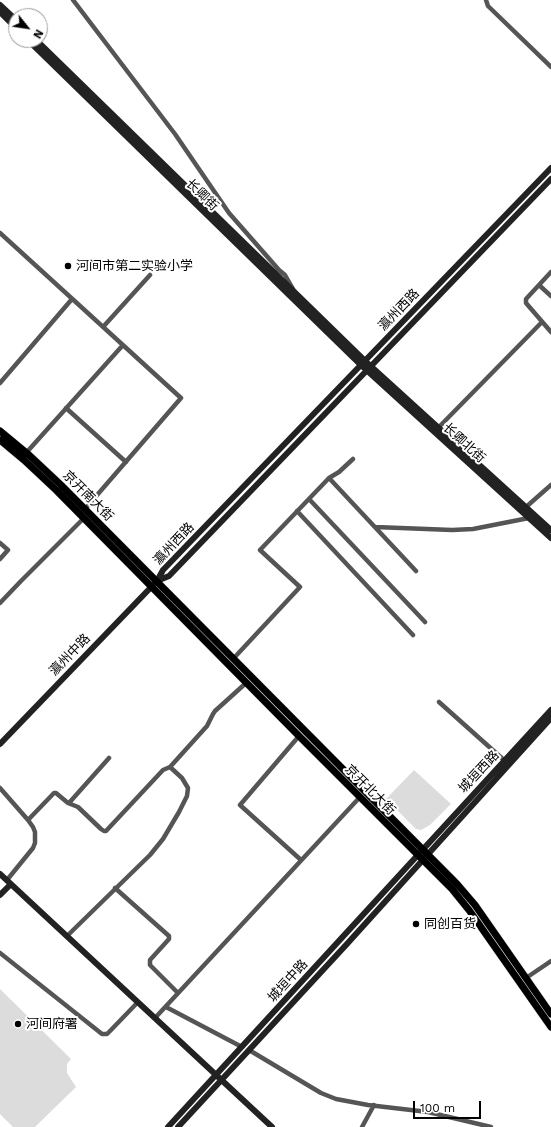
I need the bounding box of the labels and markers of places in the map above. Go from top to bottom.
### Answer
place label: 河间市第二实验小学 [76,258,193,274]
marker: 河间市第二实验小学 [63,261,73,271]
place label: 同创百货 [424,916,476,932]
marker: 同创百货 [411,919,421,929]
place label: 河间府署 [26,1016,78,1032]
marker: 河间府署 [13,1019,23,1029]

